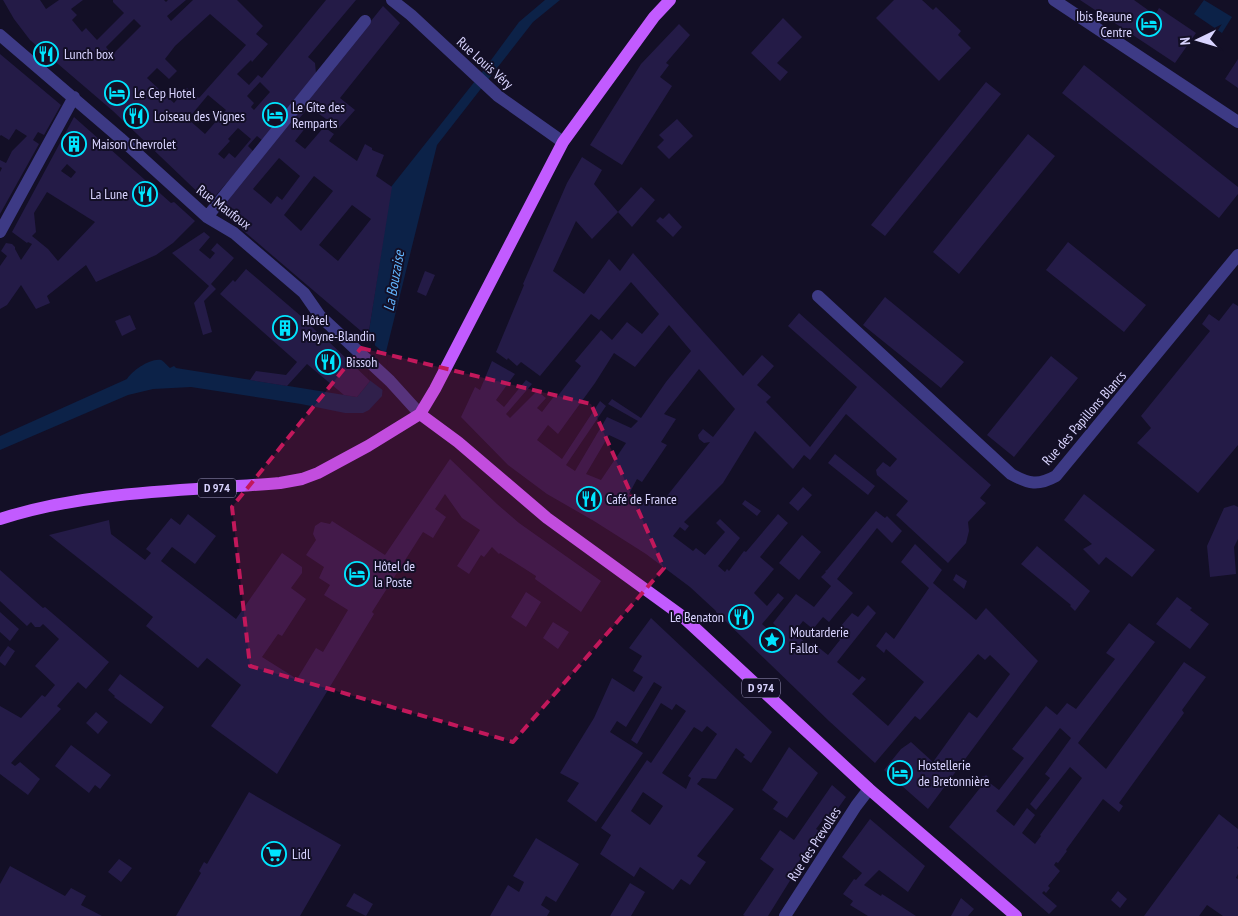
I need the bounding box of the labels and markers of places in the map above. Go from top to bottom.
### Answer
place label: Ibis Beaune Centre [1076,7,1132,41]
hotel icon: Ibis Beaune Centre [1136,11,1162,37]
restaurant icon: Lunch box [33,41,59,67]
place label: Lunch box [64,45,114,63]
hotel icon: Le Cep Hotel [104,80,130,106]
place label: Le Cep Hotel [134,84,196,102]
place label: Le Gîte des Remparts [292,98,345,132]
hotel icon: Le Gîte des Remparts [262,102,288,128]
restaurant icon: Loiseau des Vignes [123,103,149,129]
place label: Loiseau des Vignes [154,107,245,125]
building icon: Maison Chevrolet [61,131,87,157]
place label: Maison Chevrolet [92,135,176,153]
restaurant icon: La Lune [132,181,158,207]
place label: La Lune [90,185,128,203]
place label: Hôtel Moyne-Blandin [302,311,375,345]
building icon: Hôtel Moyne-Blandin [272,315,298,341]
restaurant icon: Bissoh [315,349,341,375]
place label: Bissoh [346,353,377,371]
restaurant icon: Café de France [576,486,602,512]
place label: Café de France [606,490,677,508]
place label: Hôtel de la Poste [374,557,415,591]
hotel icon: Hôtel de la Poste [344,561,370,587]
restaurant icon: Le Benaton [728,604,754,630]
place label: Le Benaton [670,608,724,626]
place label: Moutarderie Fallot [790,623,849,657]
place icon: Moutarderie Fallot [759,627,785,653]
place label: Hostellerie de Bretonnière [918,756,990,790]
hotel icon: Hostellerie de Bretonnière [887,760,913,786]
supermarket icon: Lidl [261,841,287,867]
place label: Lidl [292,845,311,863]

